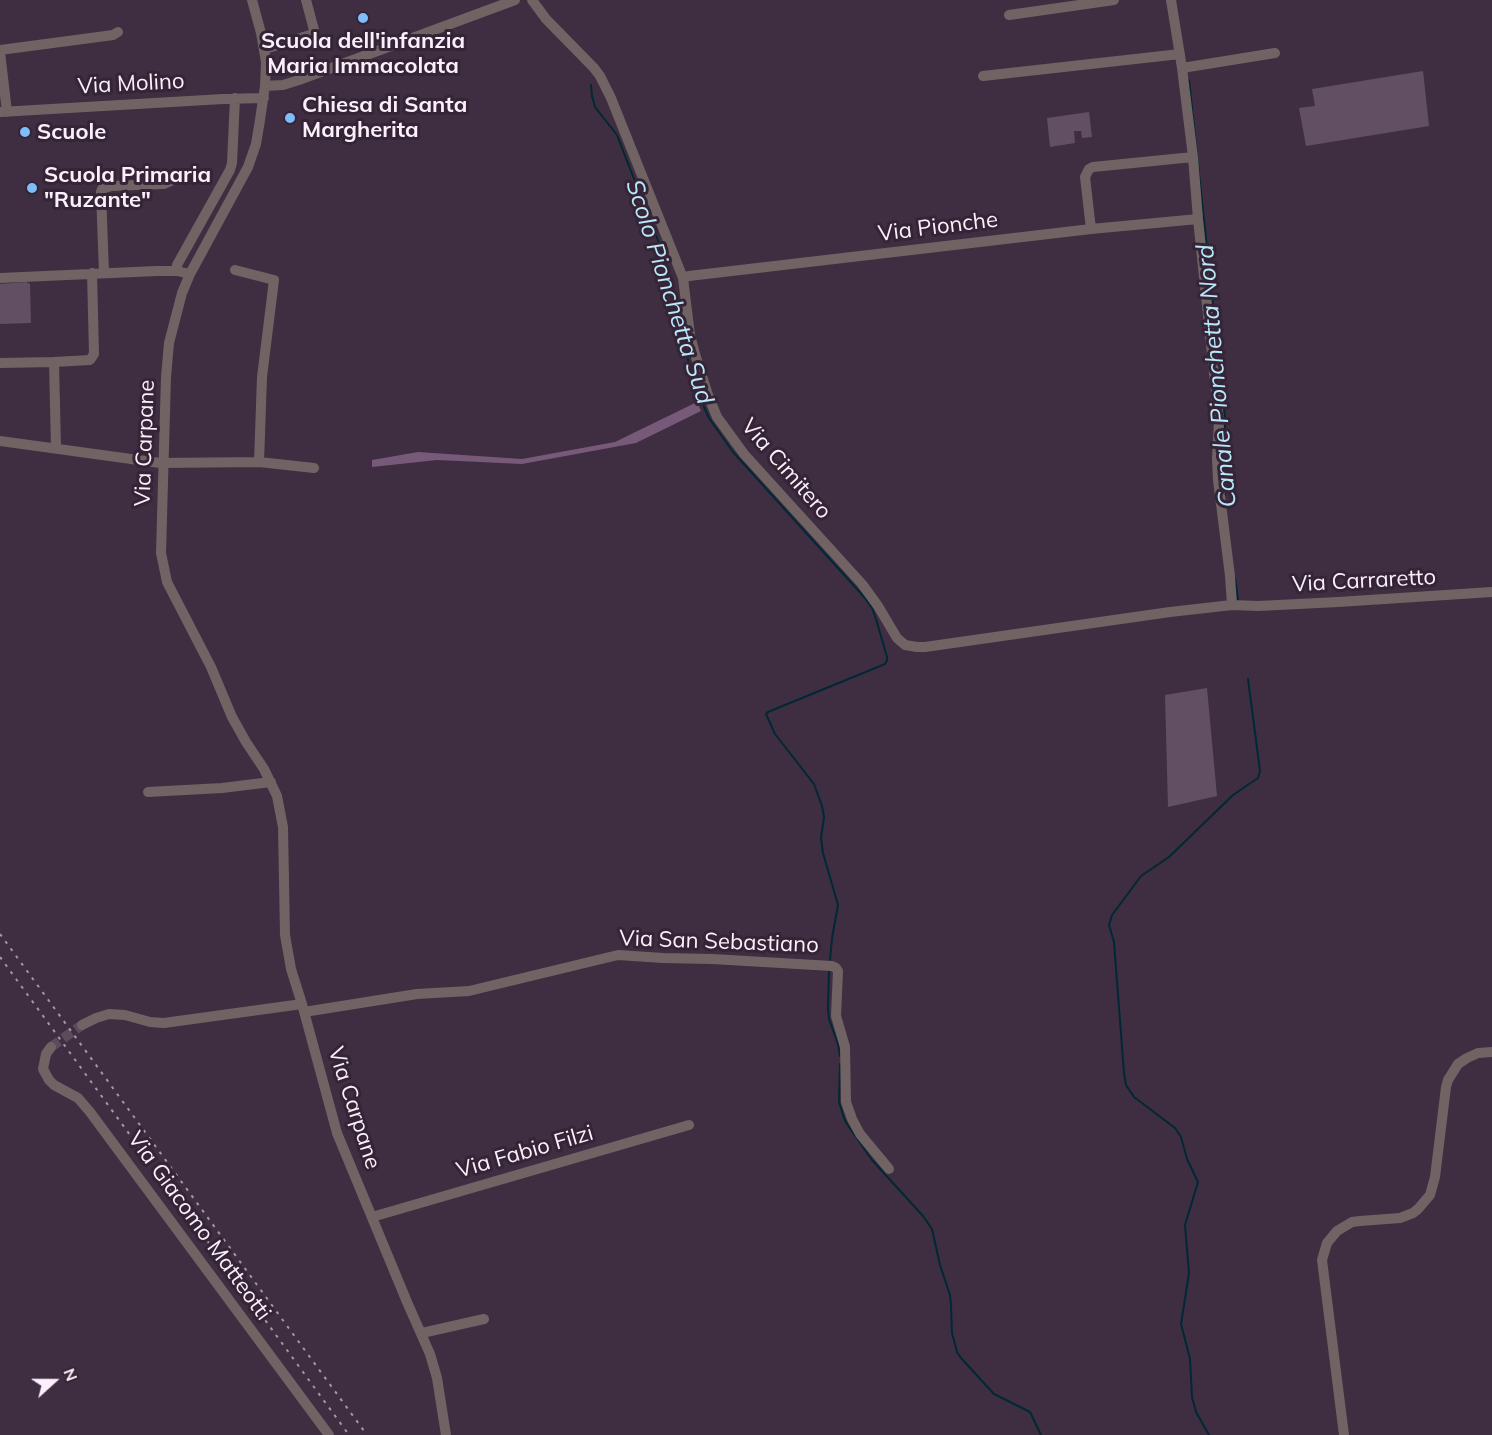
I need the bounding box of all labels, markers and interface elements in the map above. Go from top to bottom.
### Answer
marker: Scuola dell'infanzia Maria Immacolata [356,11,370,25]
place label: Scuola dell'infanzia Maria Immacolata [261,28,465,80]
street label: Via Molino [77,68,185,100]
place label: Chiesa di Santa Margherita [302,92,467,144]
marker: Chiesa di Santa Margherita [283,111,297,125]
place label: Scuole [37,119,106,145]
marker: Scuole [18,125,32,139]
place label: Scuola Primaria "Ruzante" [44,162,211,214]
water label: Scolo Pionchetta Sud [619,176,719,408]
marker: Scuola Primaria "Ruzante" [25,181,39,195]
street label: Via Pionche [877,207,999,247]
water label: Canale Pionchetta Nord [1191,243,1243,509]
street label: Via Carpane [130,379,160,507]
street label: Via Cimitero [735,413,837,525]
street label: Via Carraretto [1291,564,1437,598]
street label: Via San Sebastiano [619,925,819,959]
street label: Via Carpane [322,1044,386,1172]
street label: Via Fabio Filzi [454,1120,596,1184]
street label: Via Giacomo Matteotti [122,1127,276,1325]
north arrow [24,1351,84,1411]
text: N [59,1365,82,1384]

